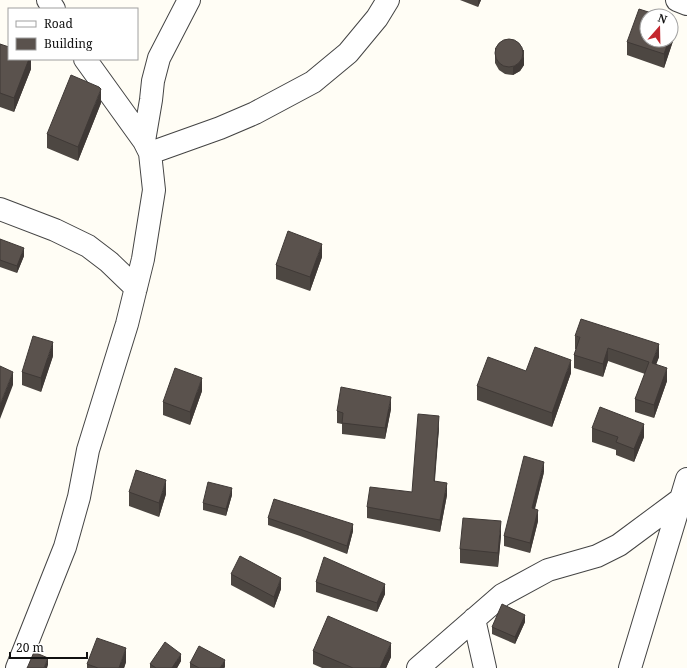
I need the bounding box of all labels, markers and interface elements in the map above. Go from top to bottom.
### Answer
legend [8,8,138,60]
north arrow [639,8,679,48]
text: N [656,10,670,27]
text: Road [44,15,74,32]
text: Building [44,35,93,52]
scale bar [10,634,87,660]
text: 20 m [16,639,44,656]

